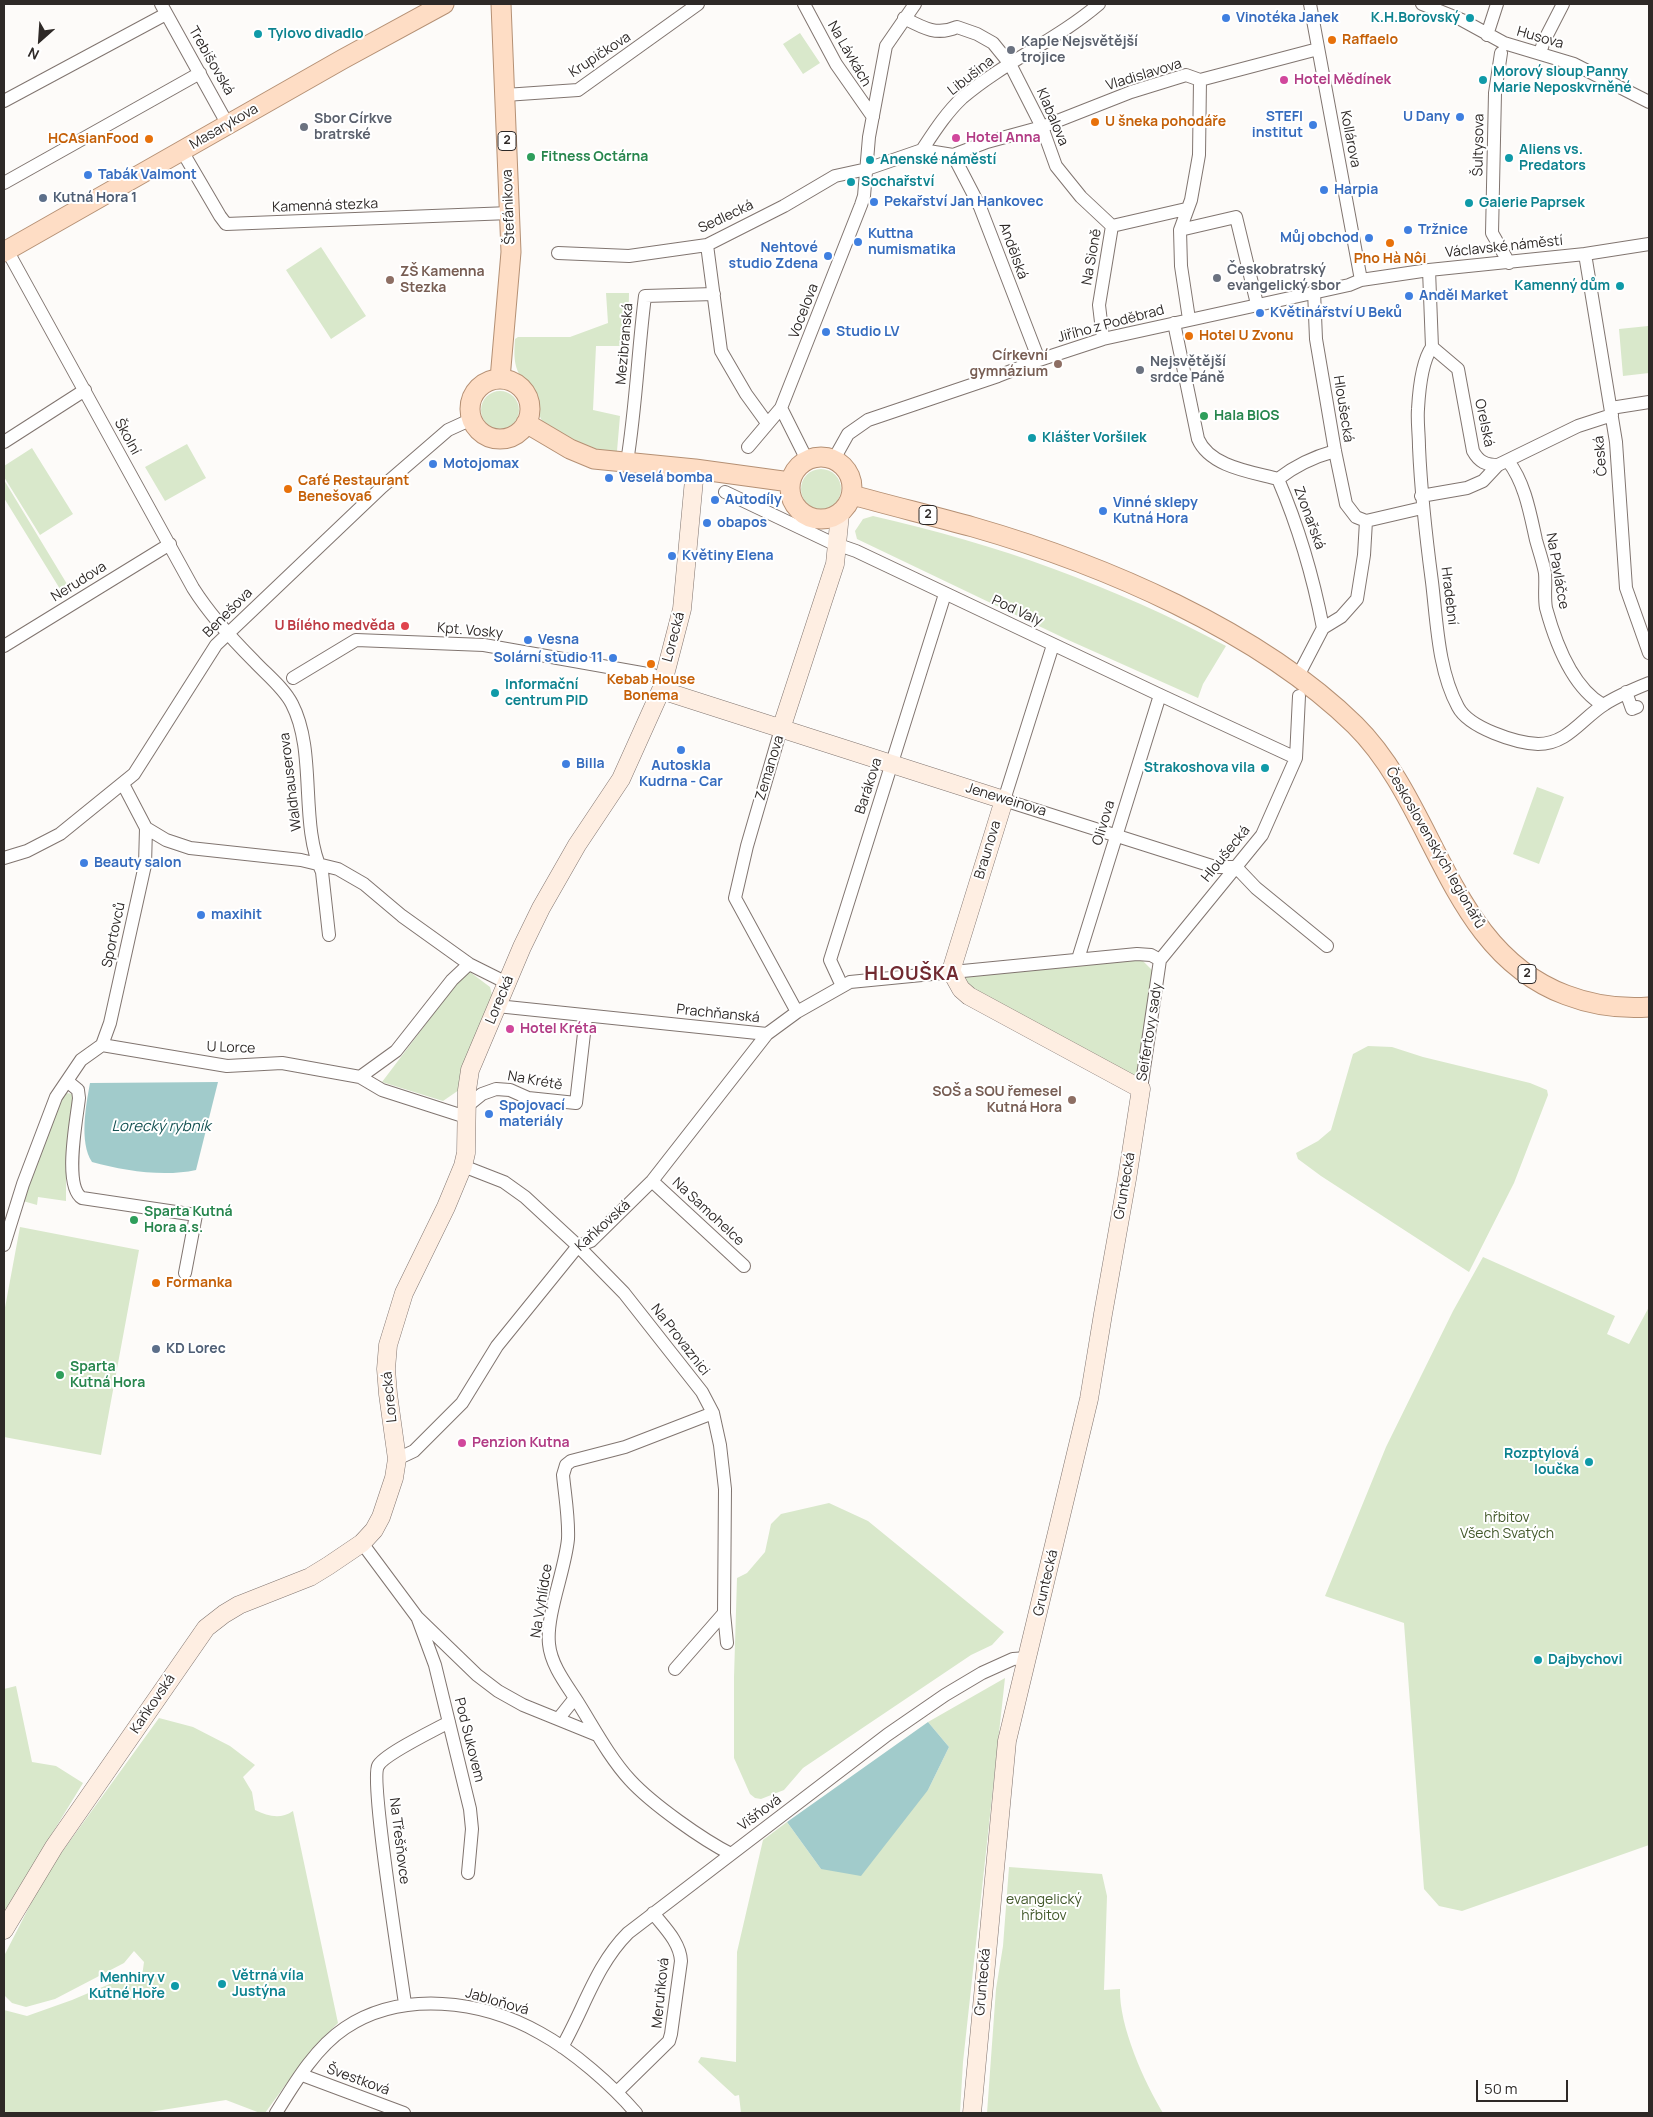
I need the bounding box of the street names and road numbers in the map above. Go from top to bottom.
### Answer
street label: Na Lávkách [824,18,874,90]
street label: Husova [1515,23,1565,53]
street label: Trebišovská [185,24,237,98]
street label: Krupičkova [566,29,634,81]
street label: Libušina [945,53,997,99]
street label: Vladislavova [1104,56,1184,94]
street label: Klabalova [1032,86,1072,148]
street label: Masarykova [187,101,261,153]
street label: Kollárova [1336,109,1364,169]
street label: Šultysova [1470,113,1488,177]
road number: 2 [498,132,516,150]
street label: Štefánikova [499,169,519,245]
street label: Kamenná stezka [272,196,378,216]
street label: Sedlecká [696,197,756,237]
street label: Andělská [995,220,1031,282]
street label: Na Sioně [1079,228,1105,286]
street label: Václavské náměstí [1444,232,1564,262]
street label: Vocelova [786,281,822,341]
street label: Mezibranská [613,302,637,386]
street label: Jiřího z Poděbrad [1056,302,1166,346]
street label: Hloušecká [1329,374,1357,444]
street label: Orelská [1471,398,1497,448]
street label: Školní [110,416,144,458]
street label: Česká [1591,435,1611,477]
street label: Zvonařská [1290,484,1328,552]
road number: 2 [919,506,937,524]
street label: Na Pavláčce [1542,532,1572,610]
street label: Nerudova [48,558,110,606]
street label: Hradební [1437,566,1461,626]
street label: Benešova [200,585,256,641]
street label: Pod Valy [989,592,1045,630]
street label: Lorecká [659,610,689,664]
street label: Kpt. Vosky [436,620,504,642]
street label: Waldhauserova [277,732,305,832]
street label: Zemanova [752,734,788,802]
street label: Barákova [852,756,886,816]
street label: Československých legionářů [1382,764,1488,932]
street label: Jeneweinova [964,780,1048,820]
street label: Olivova [1089,799,1119,847]
street label: Braunova [971,819,1005,881]
street label: Hloušecká [1198,823,1254,885]
street label: Sportovců [99,901,129,969]
road number: 2 [1518,964,1536,984]
street label: Lorecká [482,973,518,1027]
street label: Seifertovy sady [1134,982,1166,1082]
street label: Prachňanská [676,1001,760,1027]
street label: U Lorce [206,1039,256,1057]
street label: Na Krétě [506,1068,564,1094]
street label: Gruntecká [1111,1151,1139,1221]
street label: Na Samohelce [669,1174,747,1250]
street label: Kaňkovská [572,1197,634,1255]
street label: Na Provaznici [647,1301,713,1379]
street label: Lorecká [379,1371,401,1423]
street label: Gruntecká [1030,1548,1062,1618]
street label: Na Vyhlídce [528,1563,556,1639]
street label: Kaňkovská [127,1671,179,1737]
street label: Pod Sukovem [450,1696,488,1784]
street label: Višňová [735,1791,785,1835]
street label: Na Třešňovce [385,1797,413,1885]
street label: Gruntecká [972,1948,994,2016]
street label: Meruňková [649,1957,673,2029]
street label: Jabloňová [463,1985,531,2019]
street label: Švestková [324,2061,392,2099]

